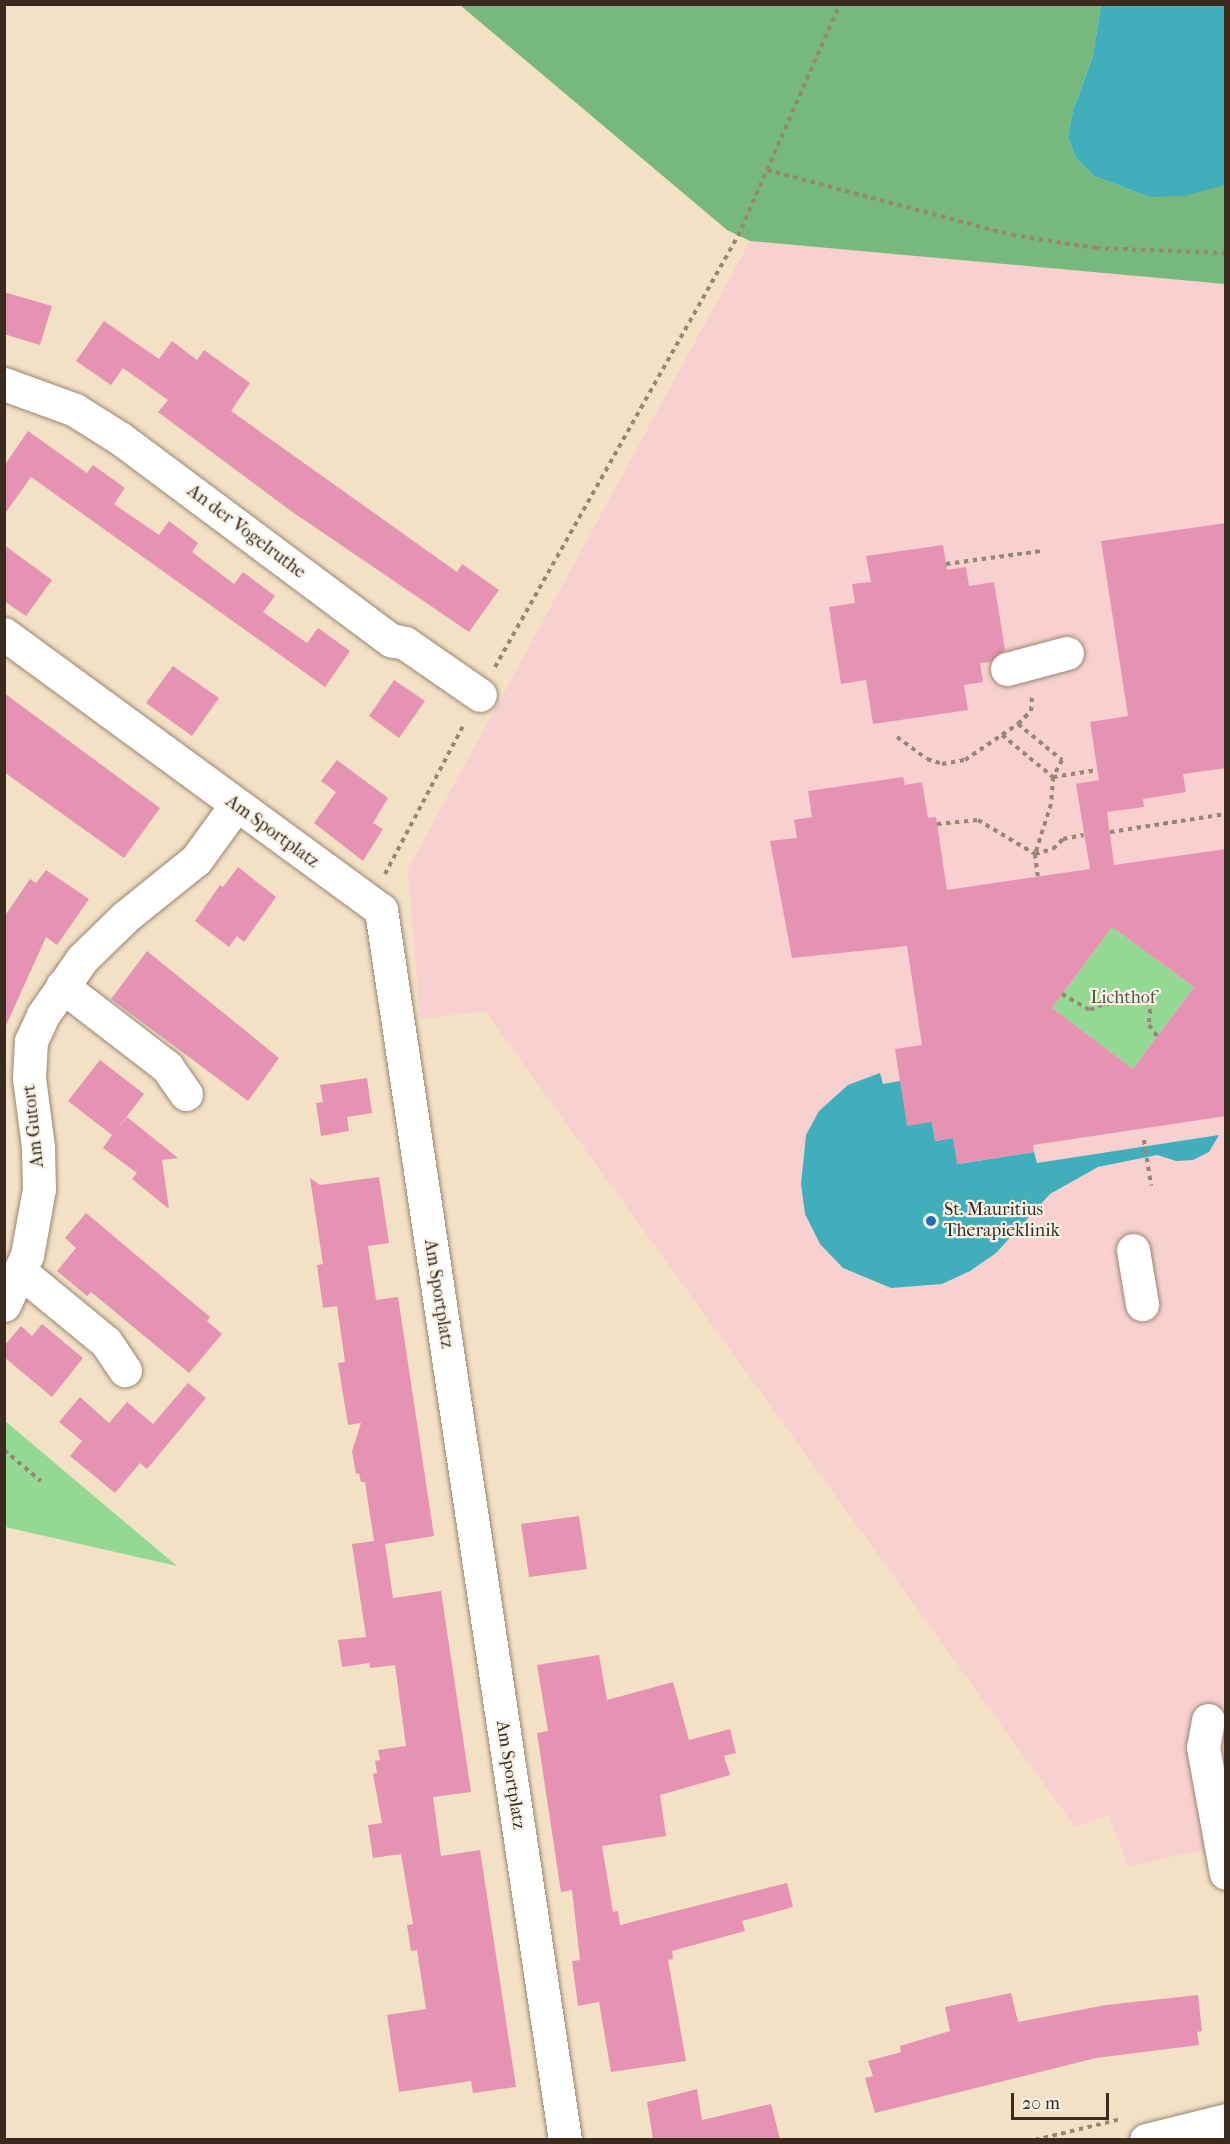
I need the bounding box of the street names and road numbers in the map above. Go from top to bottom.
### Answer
street label: An der Vogelruthe [183,480,309,584]
street label: Am Sportplatz [221,791,323,873]
street label: Am Gutort [19,1084,49,1168]
street label: Am Sportplatz [419,1238,457,1350]
street label: Am Sportplatz [491,1719,529,1831]

